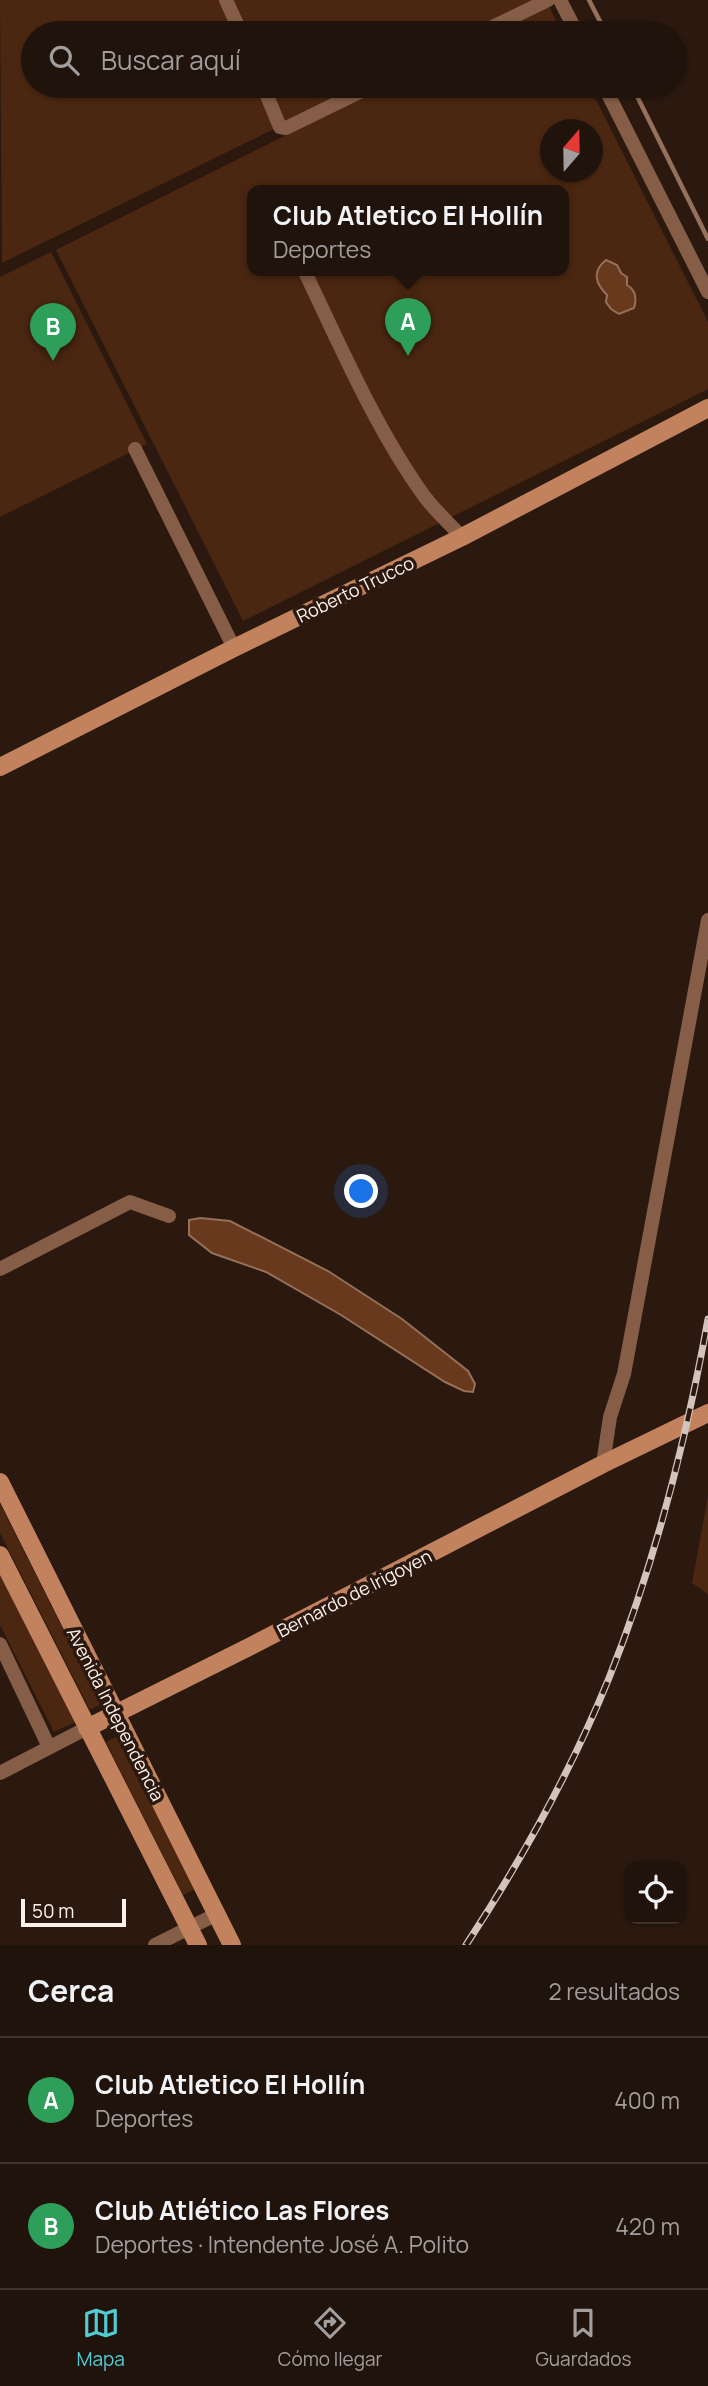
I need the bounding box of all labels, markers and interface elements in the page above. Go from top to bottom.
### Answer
search box [21,21,687,98]
icon: search [45,41,83,79]
text: Buscar aquí [101,42,241,78]
north arrow [540,119,603,182]
popup [247,185,569,276]
text: Club Atletico El Hollín [273,197,543,233]
text: Deportes [273,233,371,265]
pin: A [385,298,431,356]
pin: B [30,303,76,361]
street label: Roberto Trucco [292,550,418,628]
your location [344,1174,378,1208]
street label: Bernardo de Irigoyen [273,1544,435,1642]
street label: Avenida Independencia [62,1623,170,1805]
map controls [624,1861,687,1924]
button: locate [624,1861,687,1924]
scale bar [21,1896,126,1928]
text: 50 m [32,1898,74,1924]
text: Cerca [28,1970,114,2011]
text: 2 resultados [548,1975,680,2007]
text: Club Atletico El Hollín [95,2066,365,2102]
text: A [43,2084,59,2116]
text: 400 m [614,2084,680,2116]
text: Deportes [95,2102,193,2134]
text: Club Atlético Las Flores [95,2192,389,2228]
text: B [44,2210,58,2242]
text: 420 m [615,2210,680,2242]
text: Deportes · Intendente José A. Polito [95,2228,469,2260]
tab: Mapa [77,2304,125,2372]
tab: Cómo llegar [278,2304,382,2372]
tab: Guardados [535,2304,631,2372]

